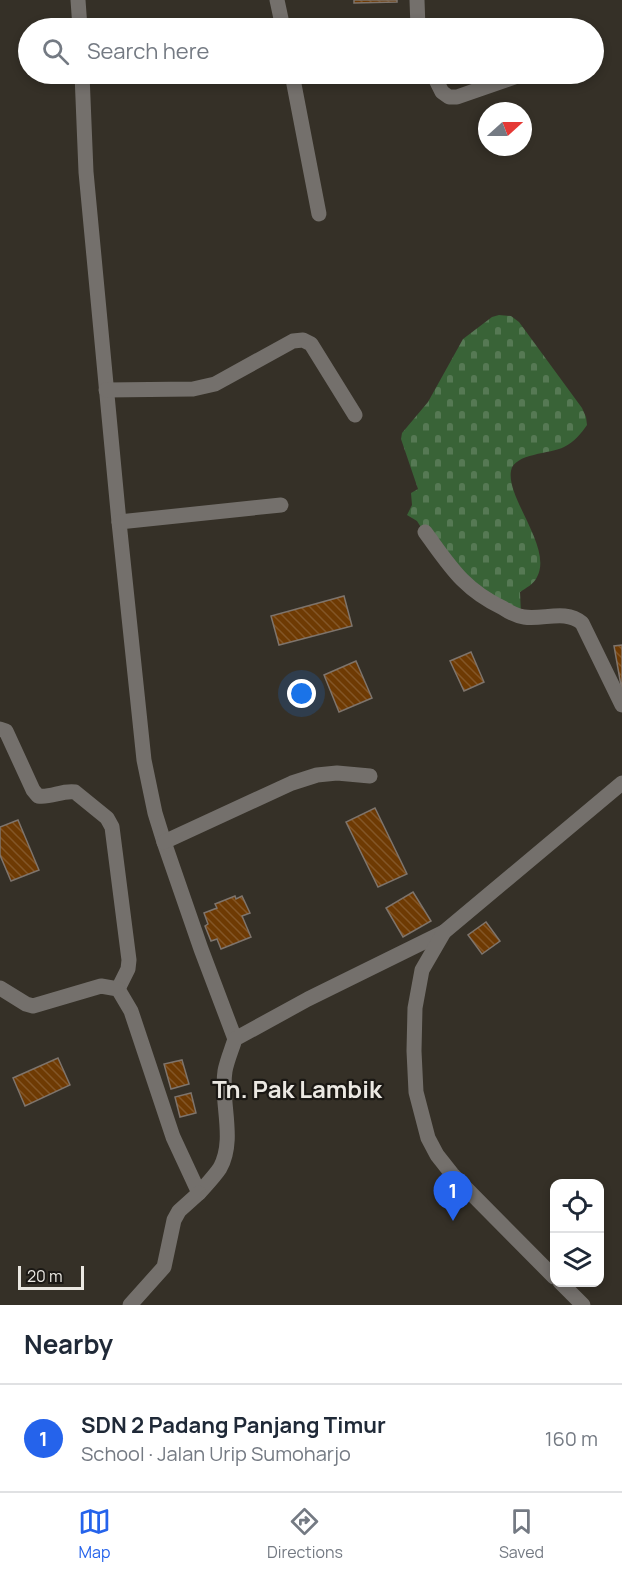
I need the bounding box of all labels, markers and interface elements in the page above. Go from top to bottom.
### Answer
search box [18,18,604,84]
icon: search [39,35,72,68]
text: Search here [87,36,209,66]
north arrow [478,102,532,156]
your location [287,679,316,708]
district label: Tn. Pak Lambik [212,1072,383,1105]
pin: 1 [434,1172,472,1221]
map controls [550,1179,604,1287]
button: locate [550,1179,604,1233]
button: layers [550,1233,604,1287]
scale bar [18,1263,84,1290]
text: 20 m [27,1265,63,1287]
text: Nearby [24,1326,113,1362]
text: SDN 2 Padang Panjang Timur [81,1410,386,1440]
text: 1 [39,1425,48,1452]
text: 160 m [545,1425,598,1452]
text: School · Jalan Urip Sumoharjo [81,1440,351,1467]
tab: Map [78,1505,111,1563]
tab: Directions [267,1505,343,1563]
tab: Saved [499,1505,544,1563]

